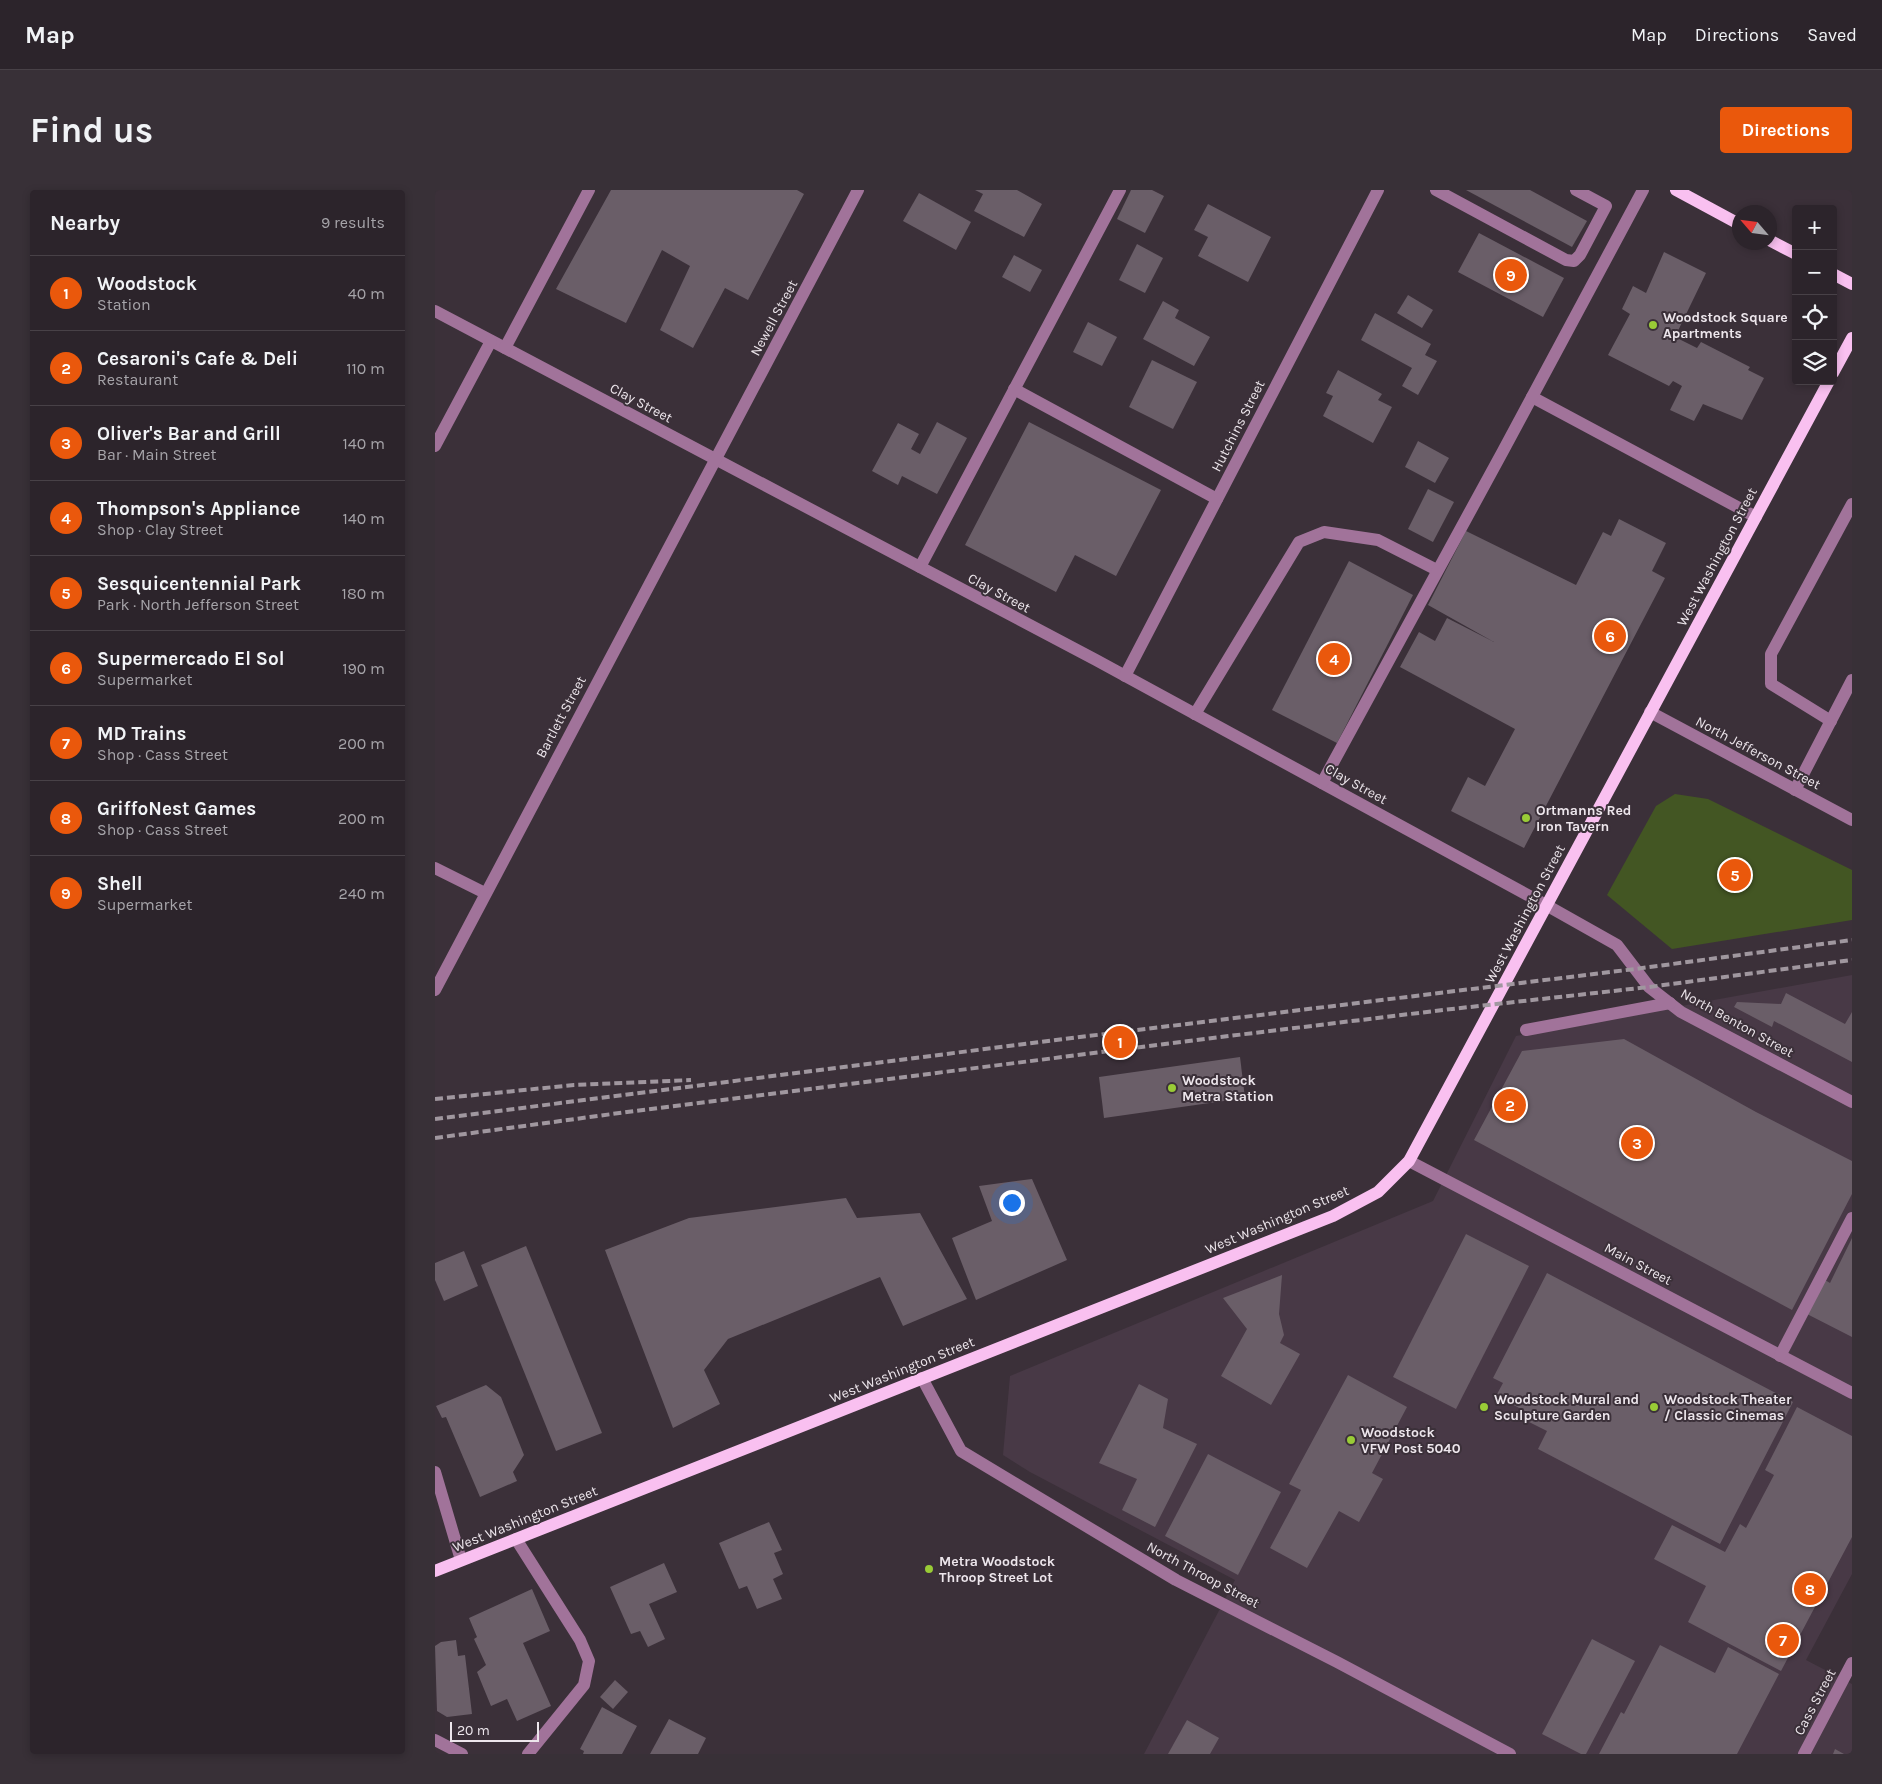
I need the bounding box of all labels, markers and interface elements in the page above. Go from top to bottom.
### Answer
text: Map [25,21,75,49]
text: Map [1631,24,1667,46]
text: Directions [1695,24,1779,46]
text: Saved [1807,24,1857,46]
button: Directions [1720,107,1852,153]
text: Find us [30,110,153,151]
north arrow [1732,205,1777,250]
map controls [1792,205,1837,385]
button: + [1792,205,1837,250]
text: Nearby [50,211,120,235]
text: 9 results [321,213,385,232]
button: − [1792,250,1837,295]
pin: 9 [1495,256,1527,294]
text: Woodstock [97,273,197,295]
street label: Newell Street [747,277,801,359]
text: 1 [63,284,69,303]
text: 40 m [348,284,385,303]
text: Station [97,295,151,314]
button: locate [1792,295,1837,340]
place label: Woodstock Square Apartments [1663,309,1788,342]
marker: Woodstock Square Apartments [1647,319,1659,331]
button: layers [1792,340,1837,385]
text: Cesaroni's Cafe & Deli [97,348,298,370]
text: 2 [61,359,71,378]
text: 110 m [346,359,385,378]
text: Restaurant [97,370,178,389]
street label: Hutchins Street [1208,377,1268,475]
street label: Clay Street [607,379,675,427]
text: Oliver's Bar and Grill [97,423,281,445]
text: 3 [61,434,71,453]
text: 140 m [343,434,385,453]
text: Bar · Main Street [97,445,217,464]
street label: West Washington Street [1673,485,1761,629]
text: Thompson's Appliance [97,498,300,520]
text: 4 [61,509,71,528]
text: 140 m [343,509,385,528]
text: Shop · Clay Street [97,520,223,539]
street label: Clay Street [965,569,1033,617]
text: Sesquicentennial Park [97,573,301,595]
text: 5 [61,584,71,603]
text: 180 m [342,584,385,603]
text: Park · North Jefferson Street [97,595,299,614]
pin: 6 [1594,617,1626,655]
pin: 4 [1318,640,1350,678]
text: Supermercado El Sol [97,648,285,670]
text: 6 [61,659,71,678]
text: 190 m [342,659,385,678]
text: Supermarket [97,670,193,689]
street label: Bartlett Street [532,673,590,761]
street label: North Jefferson Street [1693,713,1823,793]
text: MD Trains [97,723,187,745]
text: 7 [62,734,70,753]
text: 200 m [338,734,385,753]
text: Shop · Cass Street [97,745,228,764]
street label: Clay Street [1322,760,1390,808]
text: GriffoNest Games [97,798,256,820]
place label: Ortmanns Red Iron Tavern [1536,802,1631,835]
text: 8 [61,809,71,828]
text: 200 m [338,809,385,828]
marker: Ortmanns Red Iron Tavern [1520,812,1532,824]
text: Shop · Cass Street [97,820,228,839]
street label: West Washington Street [1481,842,1569,986]
pin: 5 [1719,856,1751,894]
text: Shell [97,873,143,895]
text: 9 [61,884,71,903]
text: 240 m [339,884,385,903]
text: Supermarket [97,895,193,914]
street label: North Benton Street [1677,985,1797,1061]
pin: 1 [1104,1023,1136,1061]
place label: Woodstock Metra Station [1182,1072,1274,1105]
marker: Woodstock Metra Station [1166,1082,1178,1094]
pin: 2 [1494,1086,1526,1124]
pin: 3 [1621,1124,1653,1162]
street label: West Washington Street [1203,1182,1351,1258]
your location [999,1190,1025,1216]
street label: Main Street [1601,1239,1675,1289]
street label: West Washington Street [827,1333,977,1407]
place label: Woodstock Mural and Sculpture Garden [1494,1391,1639,1424]
place label: Woodstock Theater / Classic Cinemas [1664,1391,1792,1424]
marker: Woodstock Mural and Sculpture Garden [1478,1401,1490,1413]
marker: Woodstock Theater / Classic Cinemas [1648,1401,1660,1413]
place label: Woodstock VFW Post 5040 [1361,1424,1461,1457]
marker: Woodstock VFW Post 5040 [1345,1434,1357,1446]
street label: West Washington Street [450,1482,600,1556]
street label: North Throop Street [1144,1538,1262,1612]
place label: Metra Woodstock Throop Street Lot [939,1553,1056,1586]
marker: Metra Woodstock Throop Street Lot [923,1563,935,1575]
pin: 8 [1794,1570,1826,1608]
pin: 7 [1767,1621,1799,1659]
street label: Cass Street [1790,1666,1840,1738]
scale bar [450,1719,539,1742]
text: 20 m [457,1722,490,1739]

